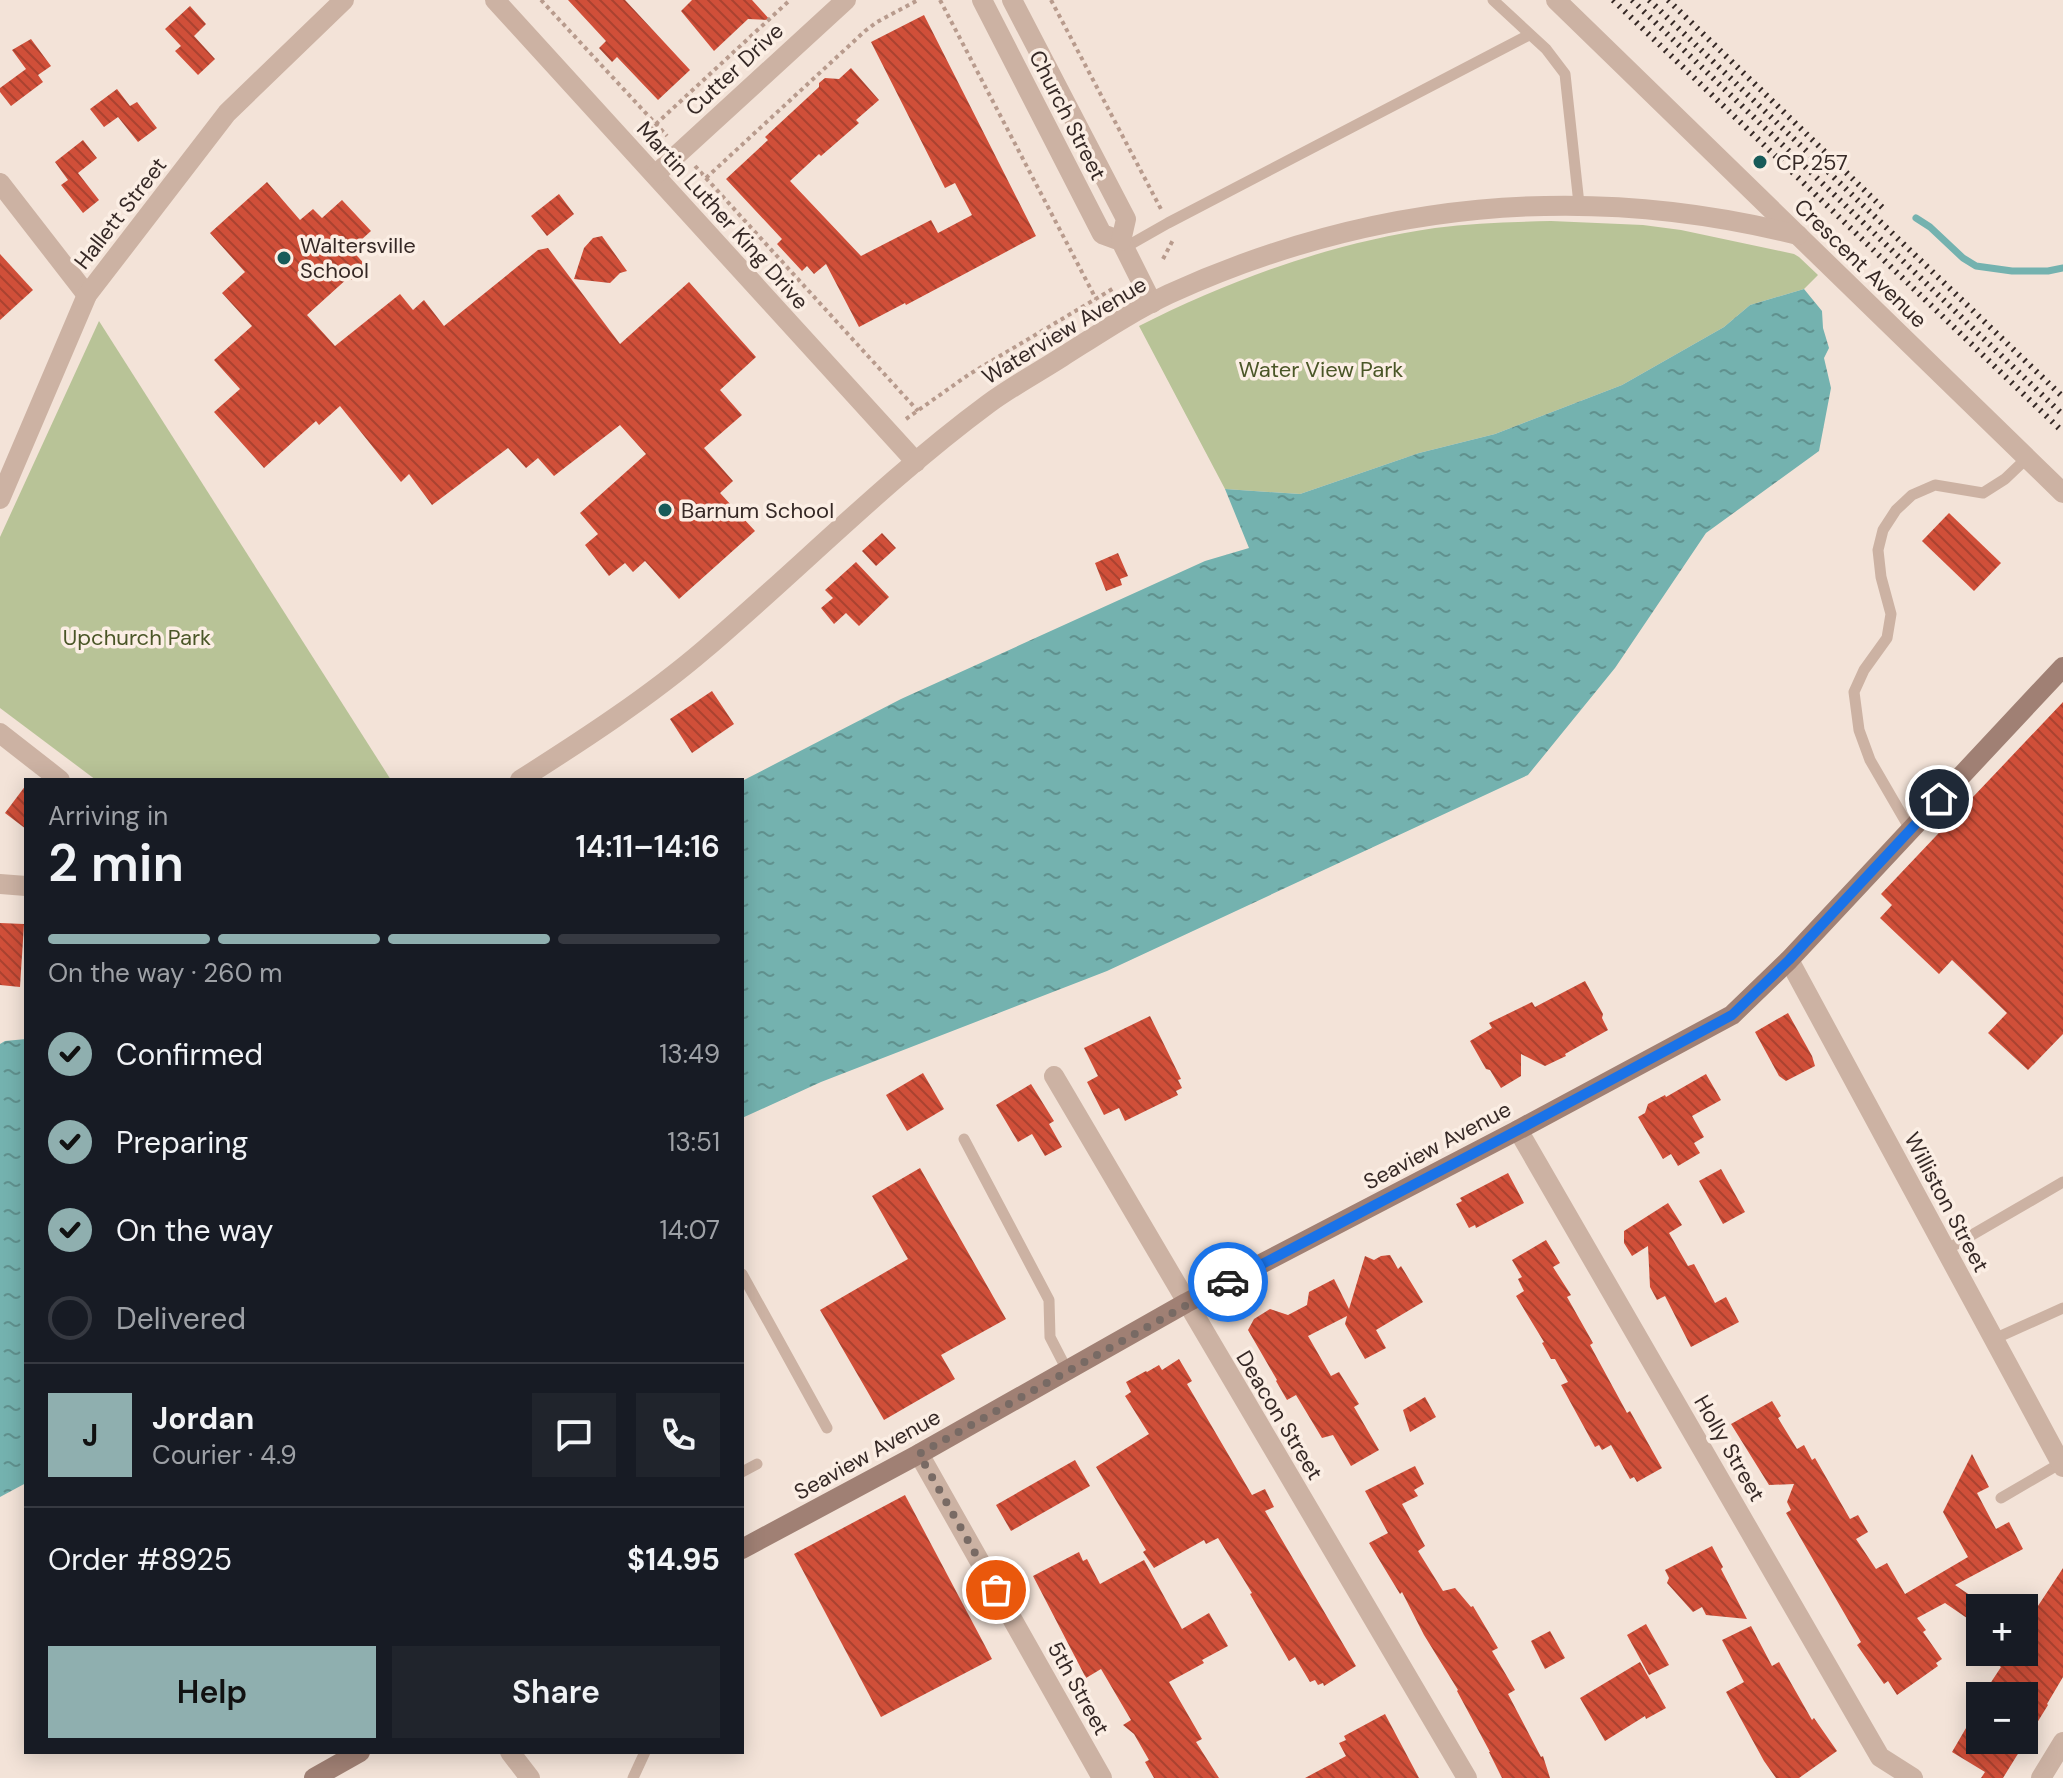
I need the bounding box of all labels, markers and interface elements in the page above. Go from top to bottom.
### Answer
street label: Cutter Drive [679,17,790,122]
street label: Church Street [1022,45,1113,185]
street label: Martin Luther King Drive [630,115,815,316]
place label: CP 257 [1776,148,1848,177]
street label: Hallett Street [68,151,173,275]
marker: CP 257 [1751,153,1769,171]
street label: Crescent Avenue [1788,192,1933,334]
place label: Waltersville School [300,231,416,285]
marker: Waltersville School [275,249,293,267]
street label: Waterview Avenue [977,270,1152,391]
park label: Water View Park [1239,355,1403,384]
place label: Barnum School [681,496,834,525]
marker: Barnum School [656,501,674,519]
park label: Upchurch Park [63,623,211,652]
pin [1905,765,1973,833]
icon: home [1917,777,1961,821]
text: Arriving in [48,799,168,833]
text: 14:11–14:16 [576,827,720,866]
text: 2 min [48,829,184,897]
text: On the way · 260 m [48,956,283,990]
icon: check [48,1032,92,1076]
text: Confirmed [116,1035,263,1074]
text: 13:49 [659,1037,720,1071]
street label: Seaview Avenue [1358,1094,1516,1197]
icon: check [48,1120,92,1164]
text: Preparing [116,1123,248,1162]
text: 13:51 [667,1125,720,1159]
street label: Williston Street [1898,1127,1996,1277]
icon: check [48,1208,92,1252]
text: On the way [116,1211,273,1250]
text: 14:07 [660,1213,720,1247]
courier [1188,1242,1268,1322]
icon: car [1206,1260,1250,1304]
text: Delivered [116,1299,246,1338]
street label: Deacon Street [1230,1345,1330,1485]
street label: Holly Street [1687,1390,1772,1507]
button: chat [532,1393,616,1477]
button: phone [636,1393,720,1477]
text: Jordan [152,1399,254,1438]
street label: Seaview Avenue [789,1402,946,1507]
text: J [82,1416,98,1455]
text: Courier · 4.9 [152,1438,297,1472]
text: Order #8925 [48,1540,232,1579]
text: $14.95 [627,1540,720,1579]
pin [962,1556,1030,1624]
icon: bag [974,1568,1018,1612]
map controls [1966,1594,2038,1754]
button: + [1966,1594,2038,1666]
street label: 5th Street [1041,1636,1116,1740]
button: Help [48,1646,376,1738]
button: Share [392,1646,720,1738]
button: − [1966,1682,2038,1754]

